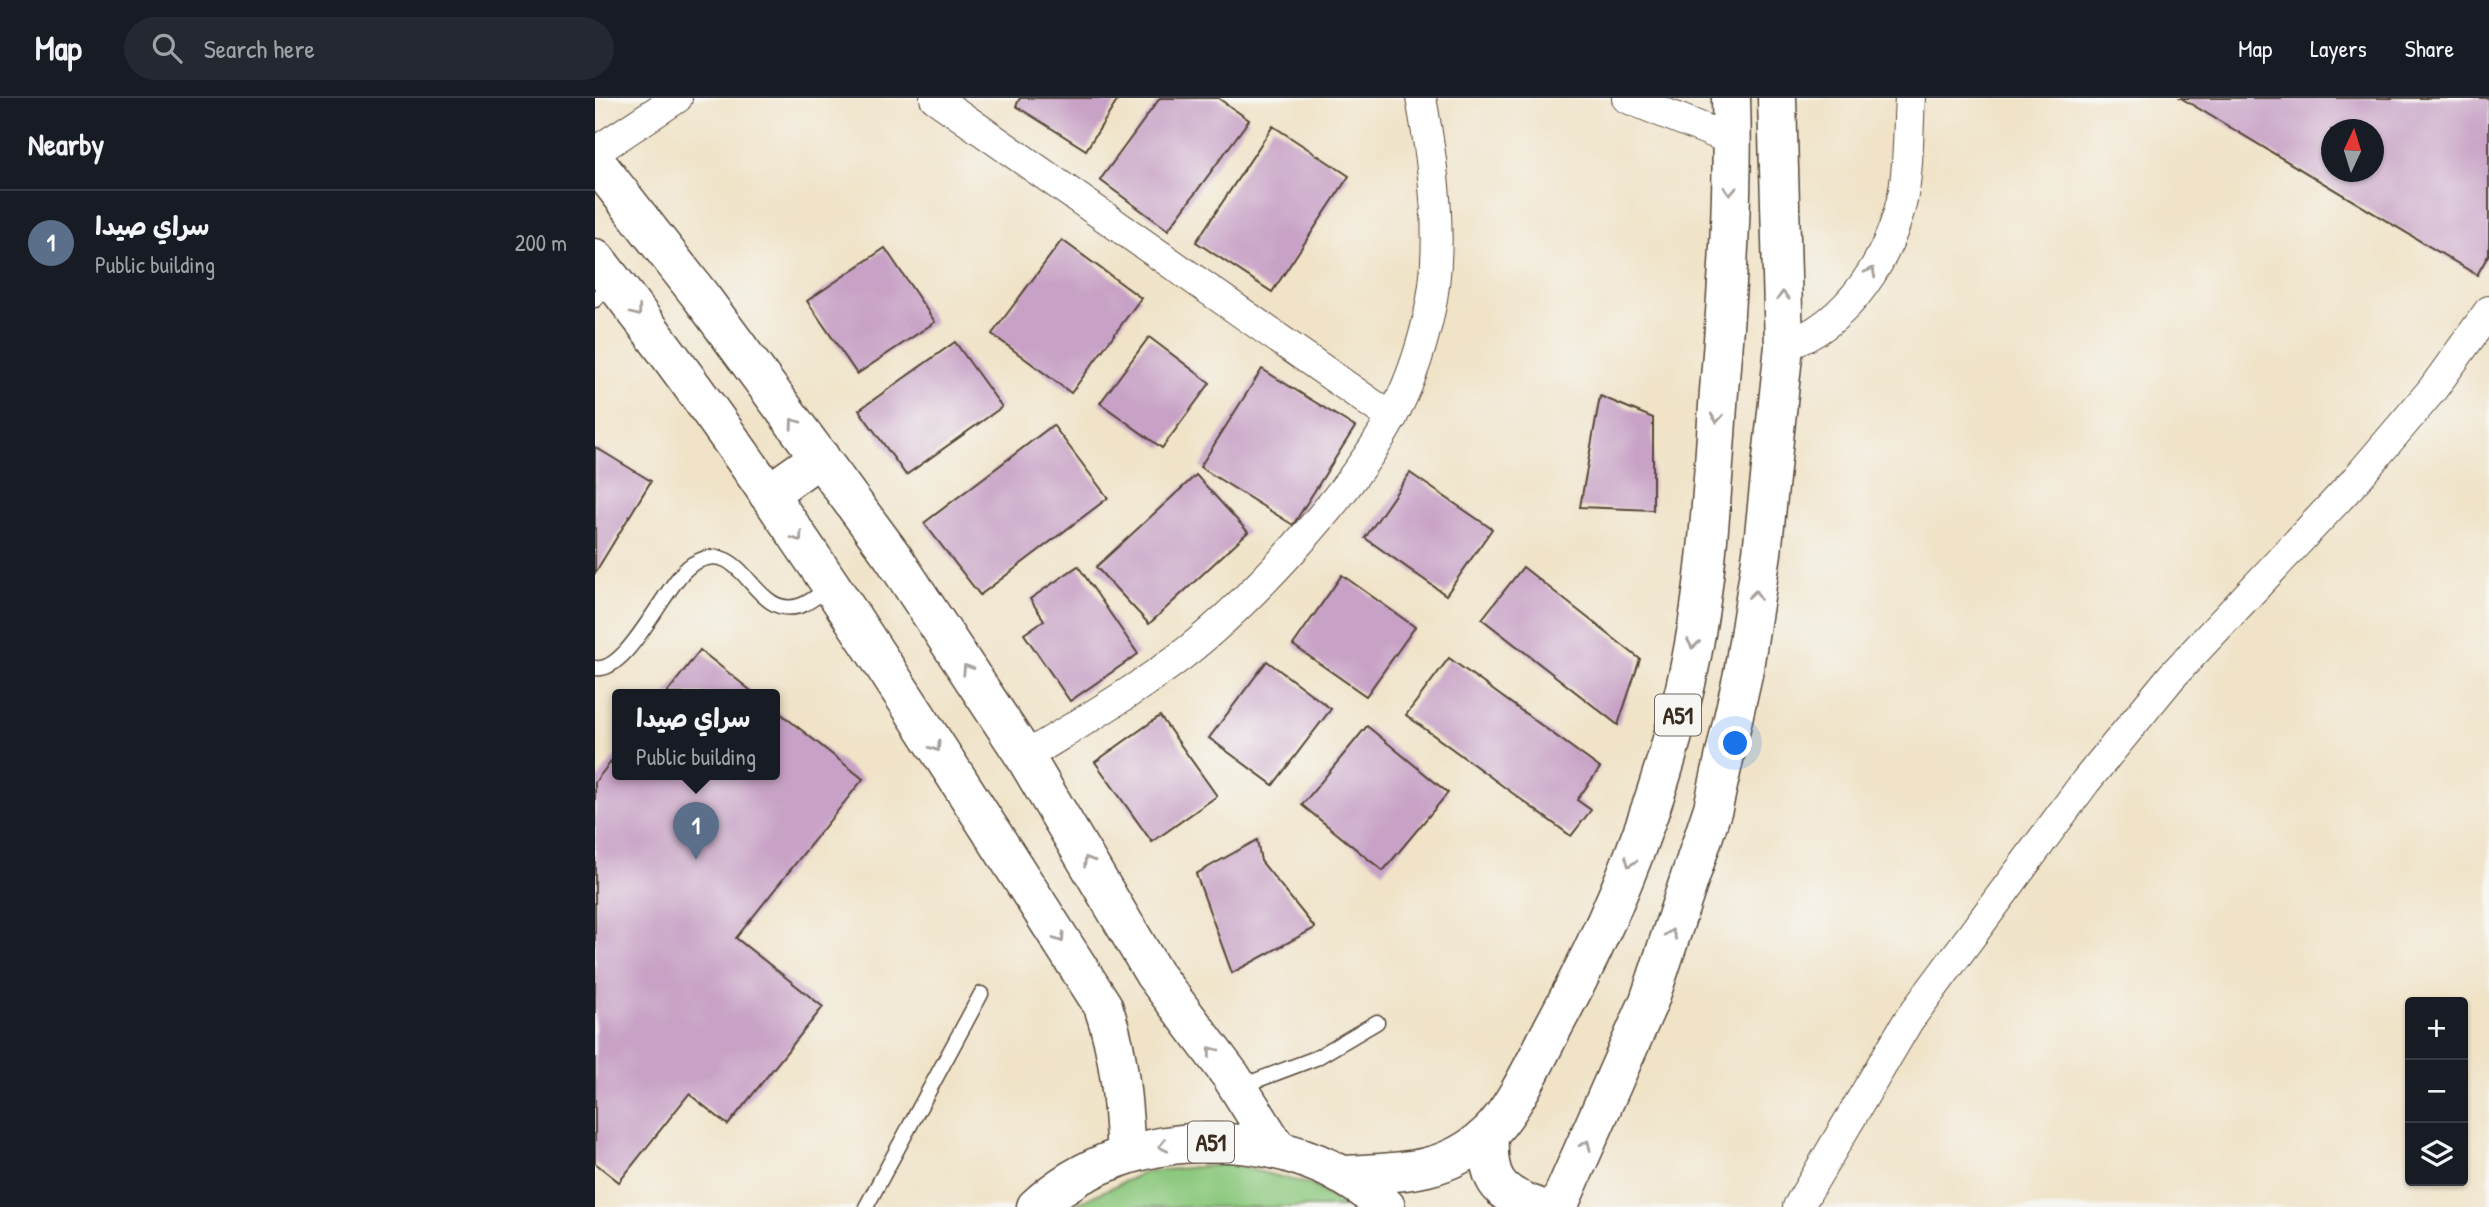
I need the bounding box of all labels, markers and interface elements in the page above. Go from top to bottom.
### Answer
search box [124,17,614,80]
text: Map [35,26,82,70]
icon: search [148,29,186,67]
text: Search here [204,31,315,66]
text: Map [2238,32,2272,64]
text: Layers [2310,32,2367,64]
text: Share [2405,32,2454,64]
north arrow [2321,119,2384,182]
text: Nearby [28,124,104,164]
one-way arrow [1722,185,1737,196]
text: سراي صيدا [95,208,209,243]
text: 1 [47,227,55,258]
text: 200 m [515,227,567,258]
text: Public building [95,249,215,280]
one-way arrow [1863,267,1876,279]
one-way arrow [1775,290,1791,301]
one-way arrow [629,304,642,316]
one-way arrow [1710,413,1725,424]
one-way arrow [790,418,802,430]
one-way arrow [790,529,802,542]
one-way arrow [1747,589,1762,601]
one-way arrow [1686,638,1701,650]
one-way arrow [962,663,975,676]
popup [612,689,780,780]
road number: A51 [1655,694,1701,736]
text: سراي صيدا [636,700,750,735]
your location [1718,726,1752,760]
one-way arrow [928,739,941,752]
text: Public building [636,741,756,772]
pin: 1 [673,802,719,860]
one-way arrow [1624,855,1638,867]
one-way arrow [1083,856,1096,869]
one-way arrow [1663,929,1677,941]
one-way arrow [1051,931,1064,944]
map controls [2405,997,2468,1186]
button: + [2405,997,2468,1060]
one-way arrow [1208,1047,1221,1059]
button: − [2405,1060,2468,1123]
road number: A51 [1188,1122,1234,1162]
button: layers [2405,1123,2468,1186]
one-way arrow [1157,1138,1169,1152]
one-way arrow [1578,1140,1592,1152]

